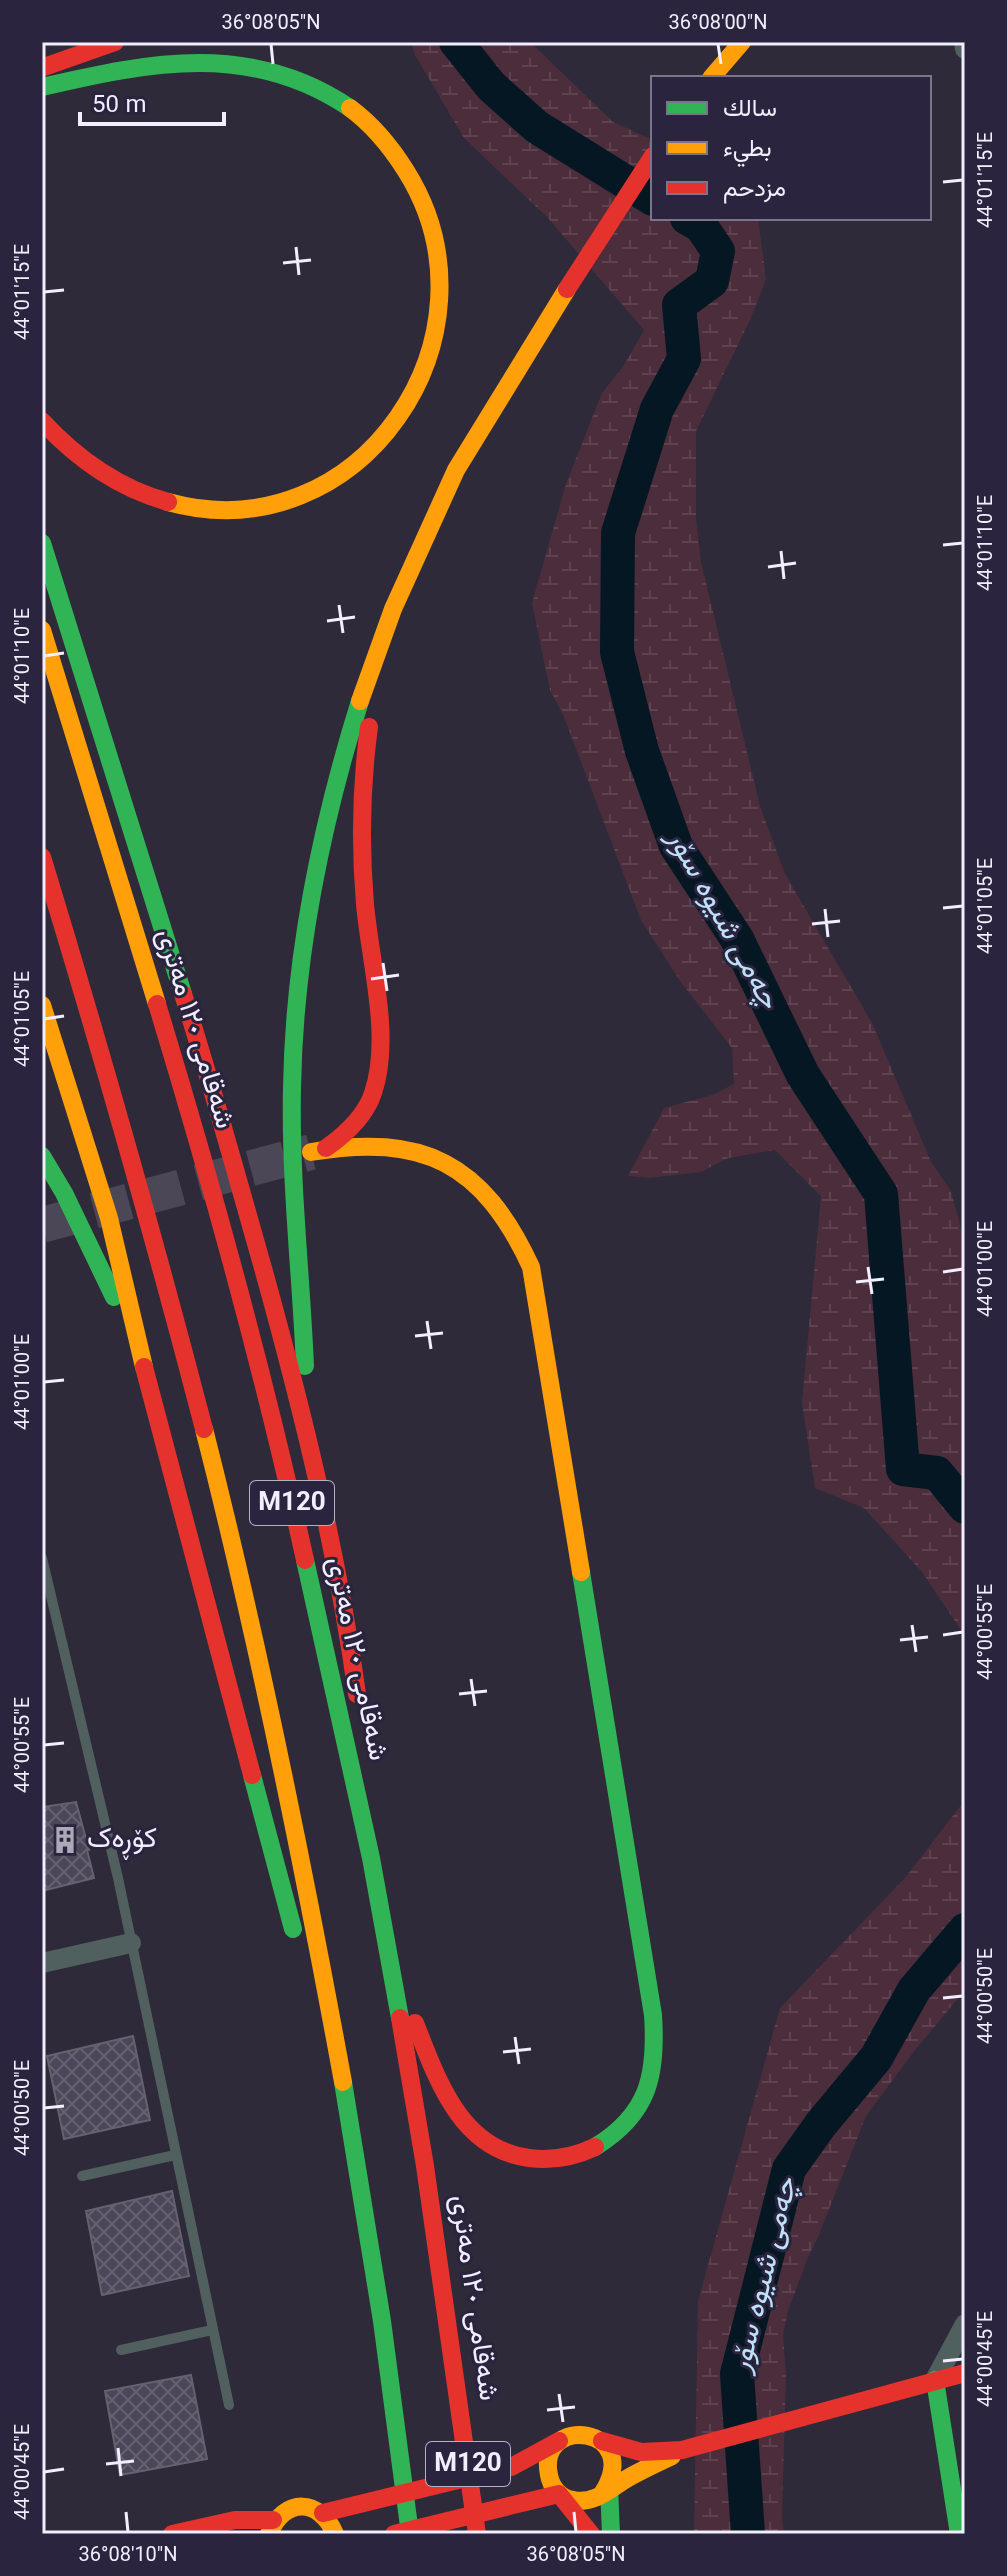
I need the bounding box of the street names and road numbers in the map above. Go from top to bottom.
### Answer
street label: شەقامی ١٢٠ مەتری [143,923,245,1135]
road number: M120 [250,1481,334,1525]
street label: شەقامی ١٢٠ مەتری [313,1553,399,1765]
street label: شەقامی ١٢٠ مەتری [437,2192,509,2404]
road number: M120 [426,2442,510,2486]

